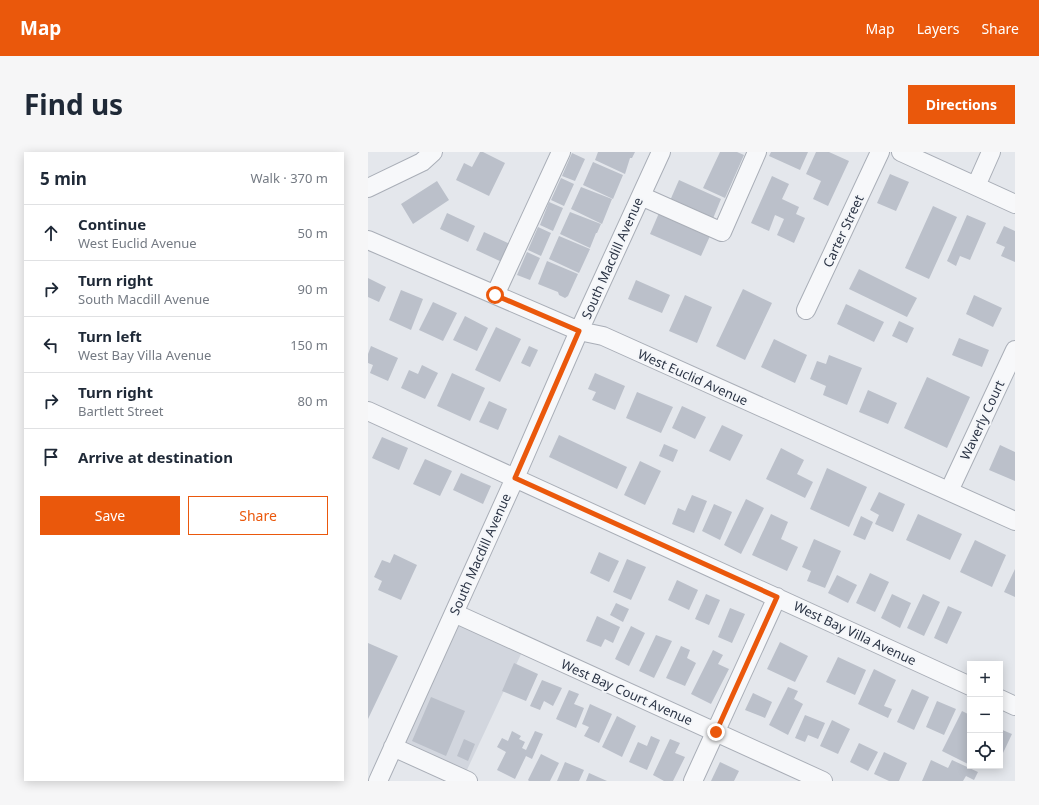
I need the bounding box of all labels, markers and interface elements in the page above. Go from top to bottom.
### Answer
text: Map [20,15,61,41]
text: Map [866,19,895,38]
text: Layers [917,19,959,38]
text: Share [981,19,1019,38]
text: Find us [24,85,123,123]
button: Directions [908,85,1015,124]
text: 5 min [40,167,87,190]
text: Walk · 370 m [250,169,328,187]
street label: Carter Street [818,192,868,270]
street label: South Macdill Avenue [577,194,647,322]
text: Continue [78,214,146,234]
icon: ahead [40,222,62,244]
text: 50 m [298,224,328,242]
text: West Euclid Avenue [78,234,197,252]
text: Turn right [78,270,153,290]
icon: right [40,278,62,300]
text: 90 m [298,280,328,298]
route start [486,286,504,304]
text: South Macdill Avenue [78,290,210,308]
text: Turn left [78,326,142,346]
icon: left [40,334,62,356]
text: 150 m [290,336,328,354]
street label: West Euclid Avenue [635,345,751,409]
text: West Bay Villa Avenue [78,346,211,364]
street label: Waverly Court [956,377,1008,463]
text: Turn right [78,382,153,402]
icon: right [40,390,62,412]
text: 80 m [298,392,328,410]
text: Bartlett Street [78,402,164,420]
icon: arrive [40,446,62,468]
text: Arrive at destination [78,447,233,467]
street label: South Macdill Avenue [445,490,515,618]
button: Save [40,496,180,535]
button: Share [188,496,328,535]
street label: West Bay Villa Avenue [791,597,919,669]
street label: West Bay Court Avenue [558,655,696,729]
map controls [967,661,1003,769]
button: + [967,661,1003,697]
button: − [967,697,1003,733]
route end [707,723,725,741]
button: locate [967,733,1003,769]

